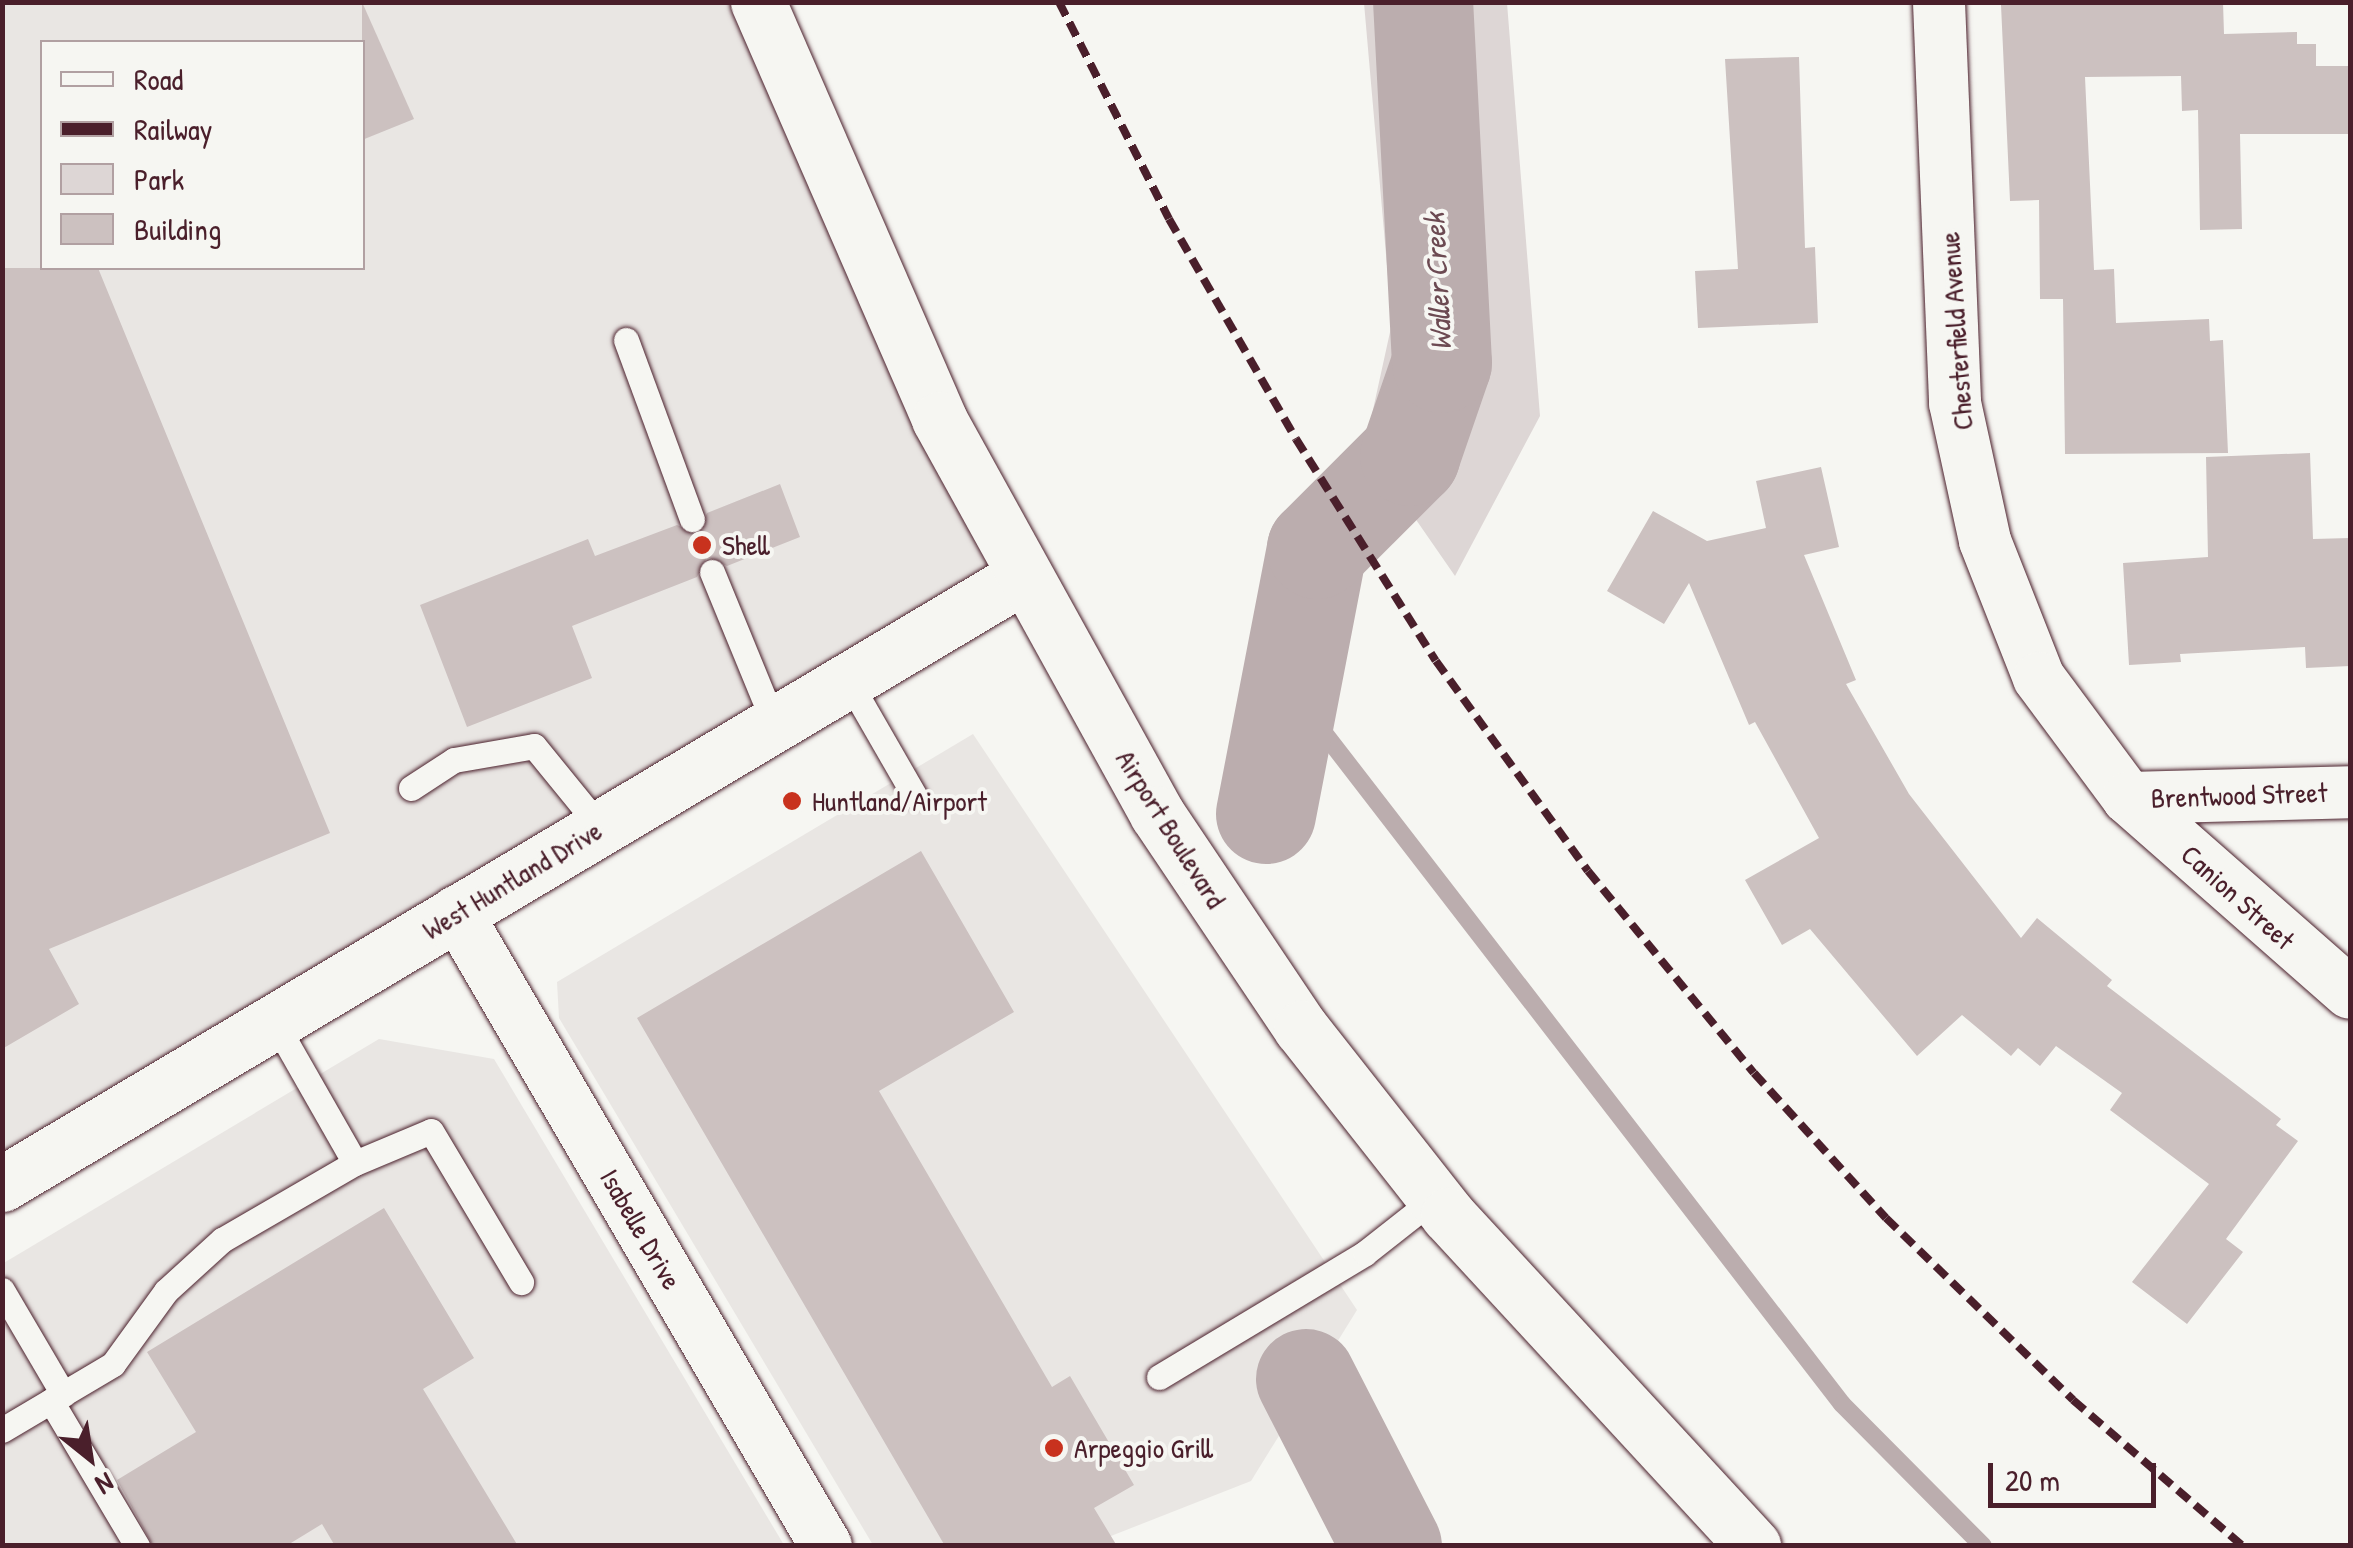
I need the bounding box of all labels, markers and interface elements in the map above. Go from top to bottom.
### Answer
legend [40,40,365,270]
text: Road [134,59,183,99]
text: Railway [134,109,212,149]
text: Park [134,159,184,199]
text: Building [134,209,221,249]
water label: Waller Creek [1415,212,1459,352]
street label: Chesterfield Avenue [1932,231,1980,431]
place label: Shell [722,528,770,562]
marker: Shell [691,534,713,556]
street label: Airport Boulevard [1109,744,1233,914]
street label: Brentwood Street [2150,775,2328,815]
place label: Huntland/Airport [812,784,987,818]
marker: Huntland/Airport [781,790,803,812]
street label: West Huntland Drive [416,813,608,947]
street label: Canion Street [2174,837,2302,957]
street label: Isabelle Drive [593,1163,689,1295]
north arrow [40,1408,140,1508]
place label: Arpeggio Grill [1074,1431,1213,1465]
marker: Arpeggio Grill [1043,1437,1065,1459]
scale bar [1993,1443,2160,1505]
text: 20 m [2005,1460,2060,1500]
text: N [89,1464,121,1504]

